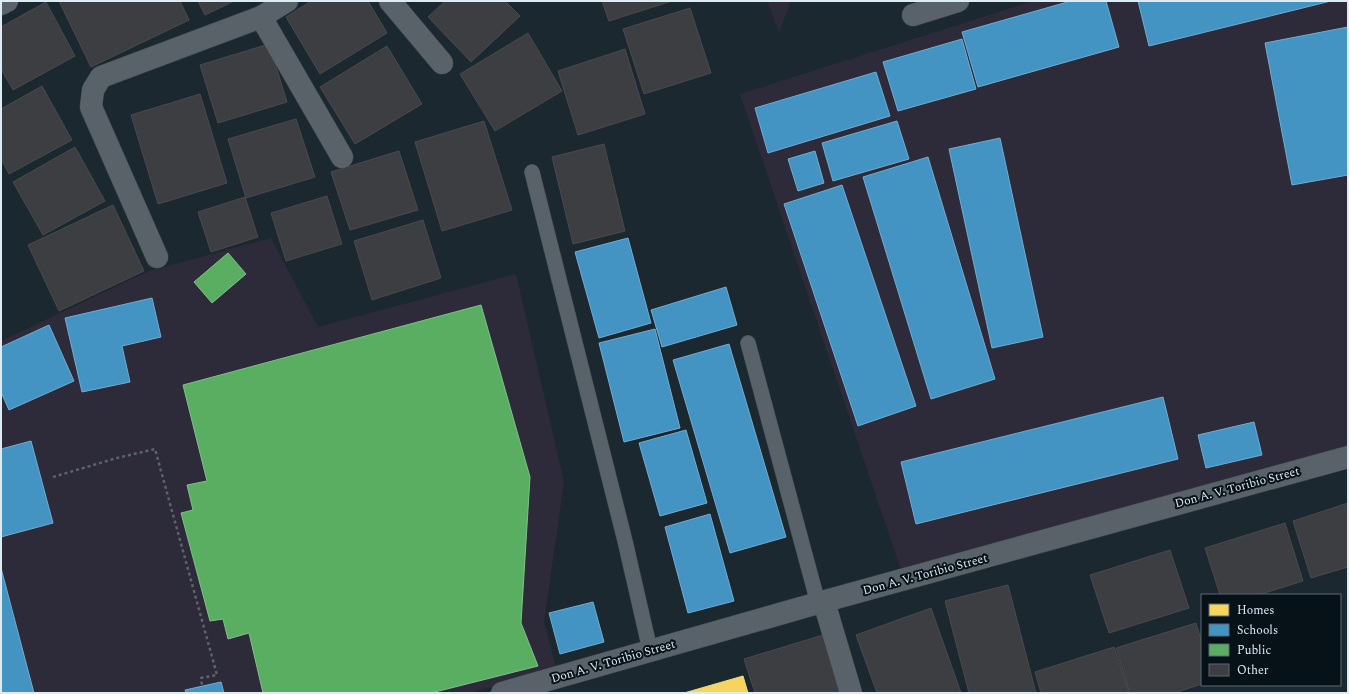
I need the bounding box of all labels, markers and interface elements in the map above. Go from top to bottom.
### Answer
street label: Don A. V. Toribio Street [1173,462,1302,513]
street label: Don A. V. Toribio Street [861,549,990,600]
legend [1201,594,1341,686]
text: Homes [1237,601,1275,620]
text: Schools [1237,621,1278,640]
street label: Don A. V. Toribio Street [549,635,677,688]
text: Public [1237,641,1271,660]
text: Other [1237,661,1269,680]

